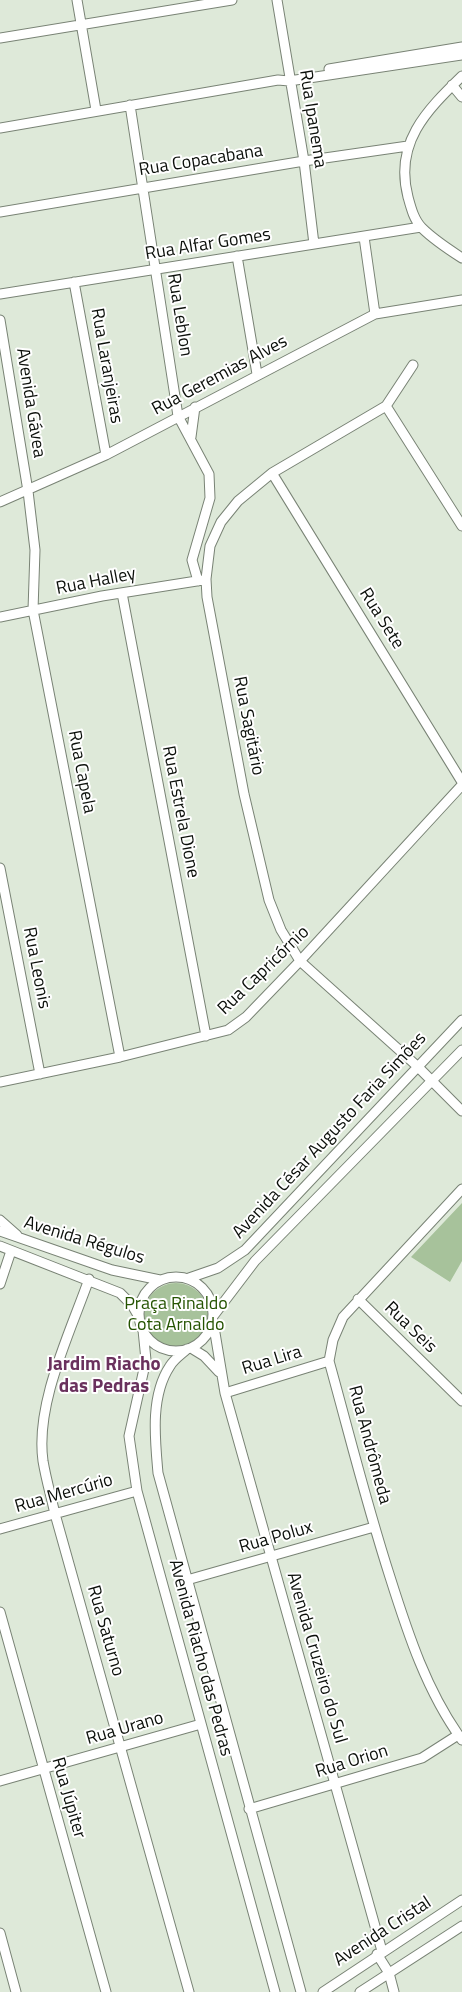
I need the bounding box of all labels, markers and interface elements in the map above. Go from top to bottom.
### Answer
street label: Rua Ipanema [294,68,330,170]
street label: Rua Copacabana [137,141,265,181]
street label: Rua Alfar Gomes [144,224,272,266]
street label: Rua Leblon [162,272,196,358]
street label: Rua Laranjeiras [85,307,127,425]
street label: Rua Geremias Alves [149,331,291,421]
street label: Avenida Gávea [11,347,49,459]
street label: Rua Halley [54,564,138,600]
street label: Rua Sete [354,585,408,653]
street label: Rua Sagitário [228,675,268,777]
street label: Rua Capela [62,729,100,815]
street label: Rua Estrela Dione [157,744,203,880]
street label: Rua Capricórnio [214,922,314,1020]
street label: Rua Leonis [18,925,54,1011]
street label: Avenida César Augusto Faria Simões [229,1028,431,1244]
street label: Avenida Régulos [21,1212,147,1270]
park label: Praça Rinaldo Cota Arnaldo [124,1294,228,1336]
street label: Rua Seis [379,1298,441,1358]
street label: Rua Lira [239,1342,305,1380]
district label: Jardim Riacho das Pedras [47,1354,161,1398]
street label: Rua Andrômeda [343,1383,395,1507]
street label: Rua Mercúrio [13,1470,115,1518]
street label: Rua Polux [237,1517,315,1559]
street label: Avenida Riacho das Pedras [163,1557,237,1759]
street label: Avenida Cruzeiro do Sul [281,1570,351,1746]
street label: Rua Saturno [82,1583,128,1679]
street label: Rua Urano [84,1708,166,1750]
street label: Rua Orion [313,1741,391,1783]
street label: Rua Júpiter [46,1755,90,1841]
street label: Avenida Cristal [330,1892,436,1972]

